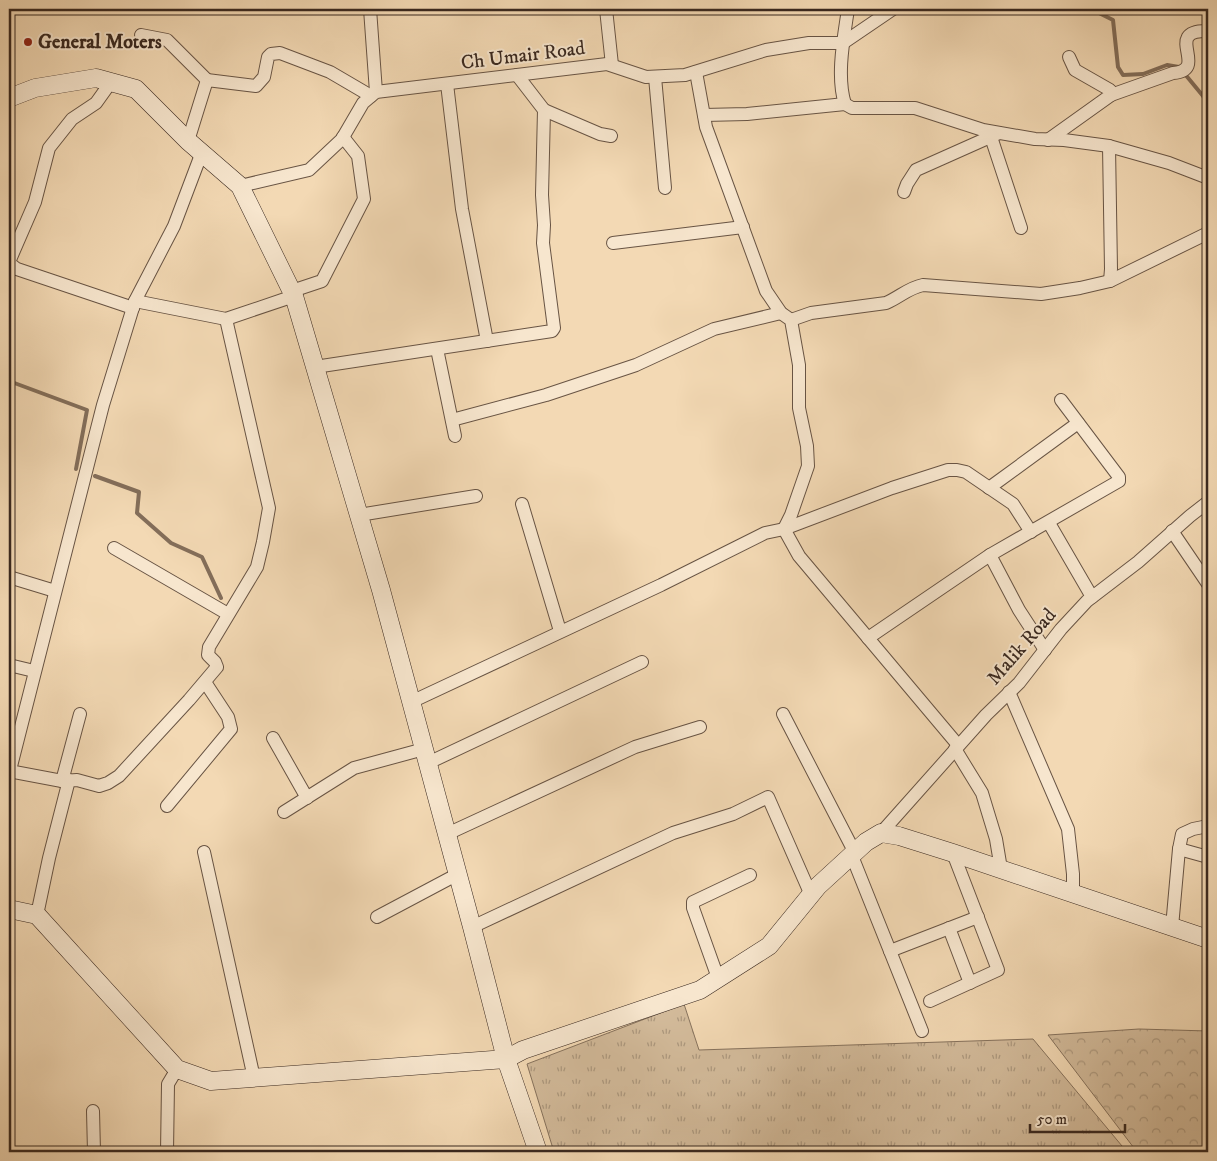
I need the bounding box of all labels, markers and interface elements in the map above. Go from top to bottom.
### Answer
place label: General Moters [38,30,162,55]
marker: General Moters [22,36,34,48]
street label: Ch Umair Road [459,36,587,76]
street label: Malik Road [982,603,1062,691]
scale bar [1030,1101,1124,1133]
text: 50 m [1037,1110,1067,1129]

